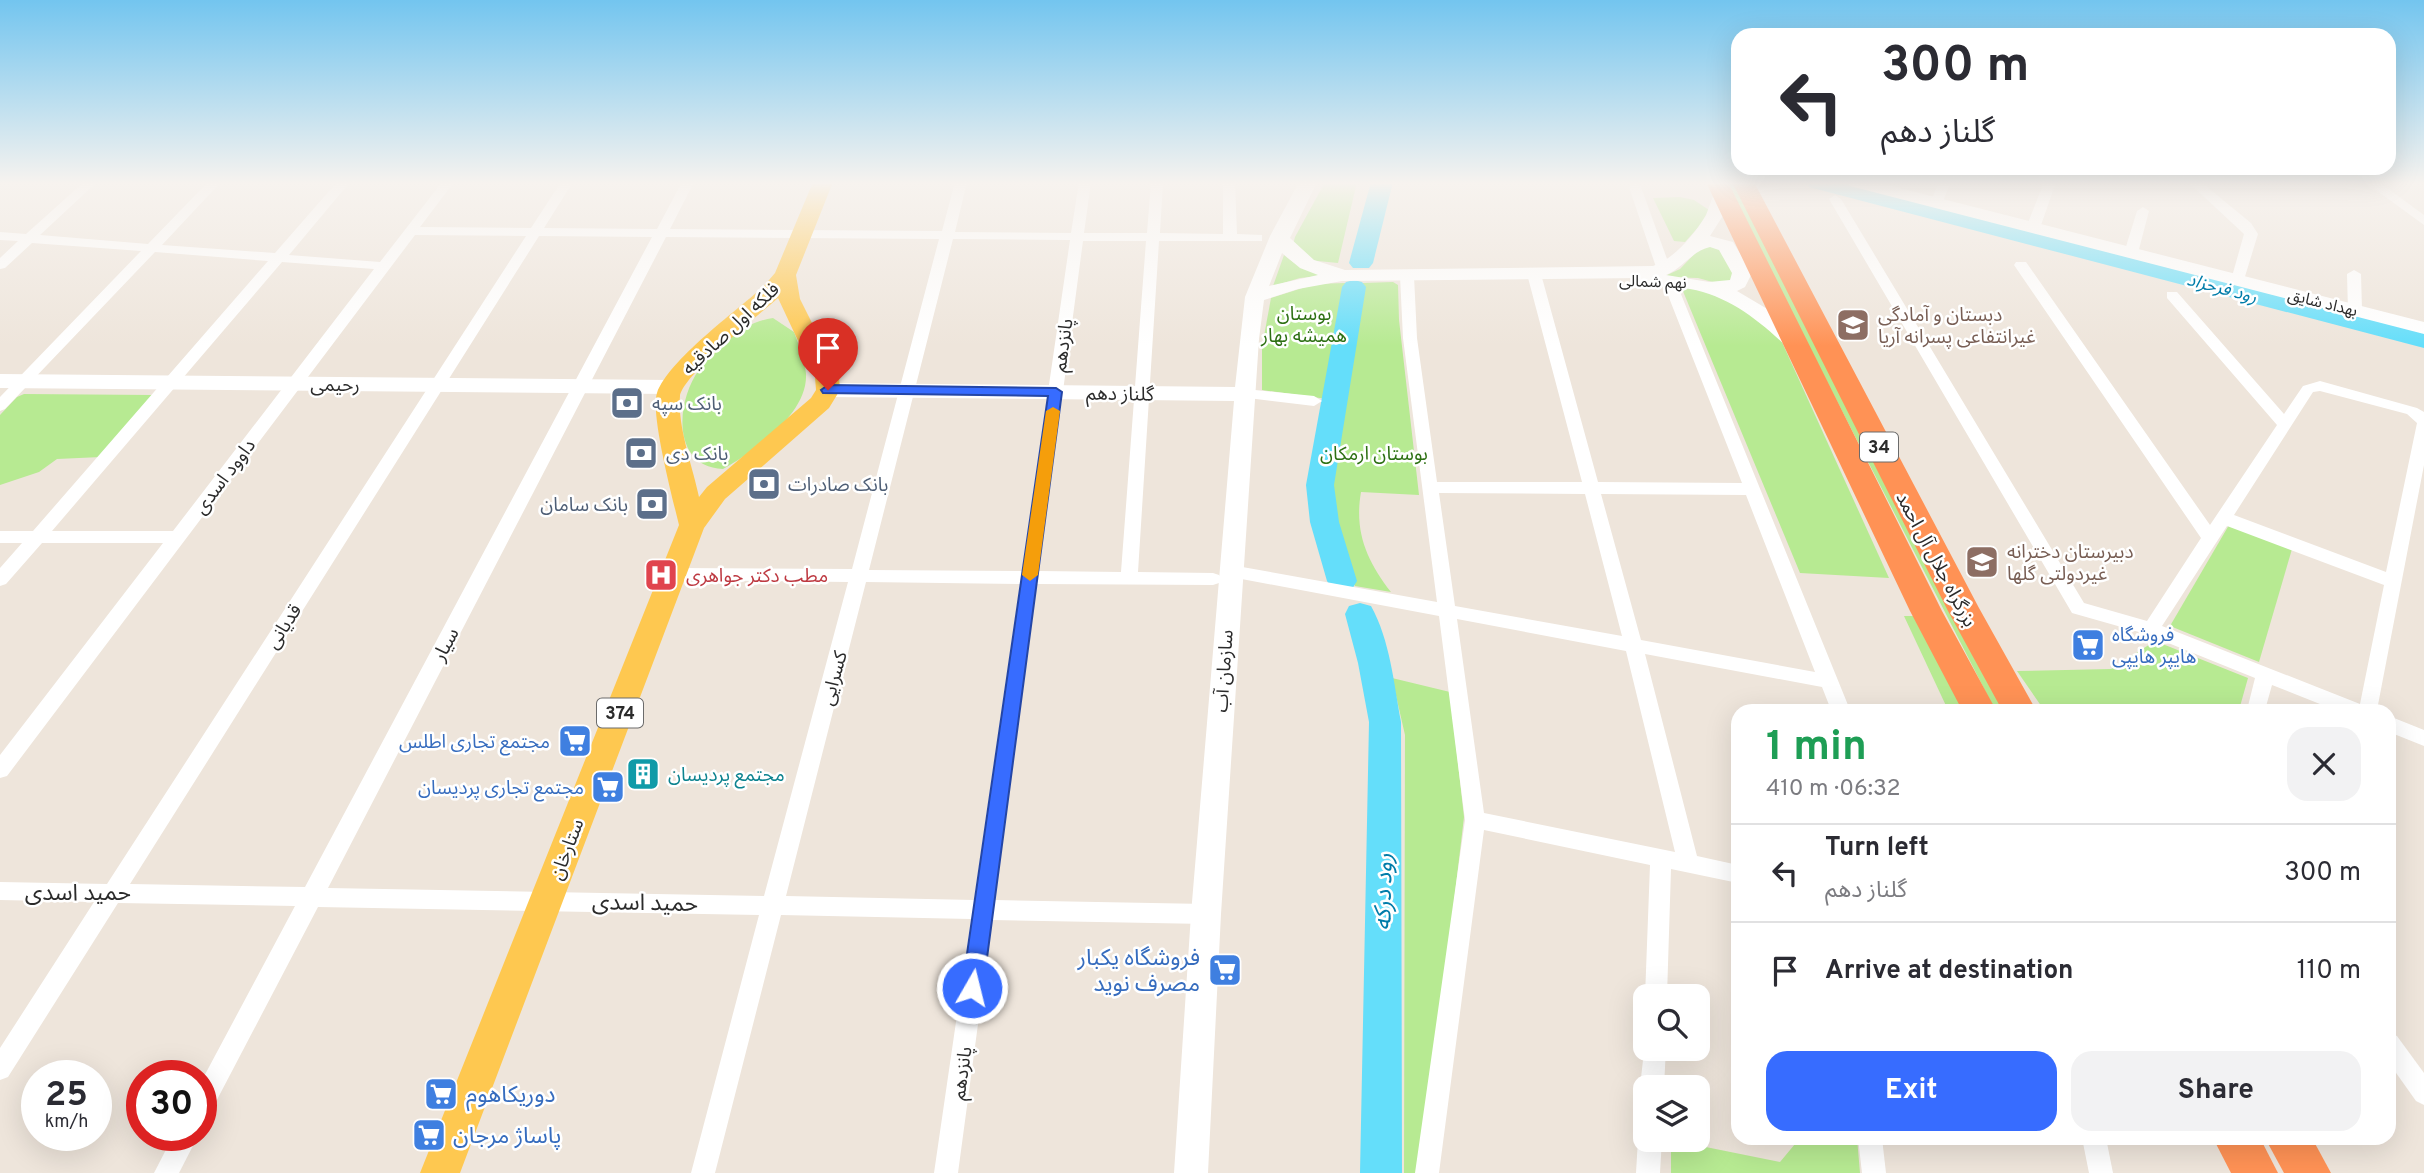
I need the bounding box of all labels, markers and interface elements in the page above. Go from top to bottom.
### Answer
text: 300 m [1881,37,2029,99]
icon: left [1766,56,1857,147]
text: گلناز دهم [1881,114,1995,154]
water label: رود فرحزاد [2184,269,2260,310]
street label: نهم شمالی [1619,272,1687,295]
street label: فلکه اول صادقیه [678,278,785,381]
street label: بهداد شایق [2286,286,2359,322]
park label: بوستان همیشه بهار [1260,303,1347,349]
place label: دبستان و آمادگی غیرانتفاعی پسرانه آریا [1878,304,2036,350]
school or university icon: دبستان و آمادگی غیرانتفاعی پسرانه آریا [1834,306,1872,344]
street label: پانزدهم [1048,317,1081,374]
pin [798,318,858,390]
icon: arrive [809,329,847,367]
street label: رحیمی [310,374,360,398]
street label: گلناز دهم [1086,382,1155,409]
bank icon: بانک سپه [608,384,646,422]
place label: بانک سپه [652,393,722,417]
road number: 34 [1860,432,1898,462]
bank icon: بانک دی [622,434,660,472]
street label: داوود اسدی [190,435,262,520]
place label: بانک دی [666,443,728,467]
park label: بوستان ارمکان [1320,443,1428,467]
bank icon: بانک صادرات [745,465,783,503]
place label: بانک صادرات [788,474,888,498]
bank icon: بانک سامان [633,485,671,523]
street label: بزرگراه جلال آل احمد [1890,488,1981,632]
place label: بانک سامان [540,494,628,518]
place label: دبیرستان دخترانه غیردولتی گلها [2007,541,2133,587]
school or university icon: دبیرستان دخترانه غیردولتی گلها [1963,543,2001,581]
hospital icon: مطب دکتر جواهری [642,556,680,594]
place label: مطب دکتر جواهری [686,565,828,589]
street label: قدیانی [261,600,308,654]
street label: سیار [428,624,465,667]
place label: فروشگاه هایپر هایپی [2112,624,2196,670]
supermarket icon: فروشگاه هایپر هایپی [2069,626,2107,664]
street label: سازمان آب [1210,629,1240,713]
street label: کسرایی [816,648,854,708]
road number: 374 [597,698,643,728]
supermarket icon: مجتمع تجاری اطلس [556,722,594,760]
text: 1 min [1766,722,1867,775]
button: close [2287,727,2361,801]
place label: مجتمع تجاری اطلس [399,731,550,756]
building icon: مجتمع پردیسان [624,755,662,793]
place label: مجتمع پردیسان [668,764,785,789]
supermarket icon: مجتمع تجاری پردیسان [589,768,627,806]
text: 410 m · 06:32 [1766,775,1900,804]
place label: مجتمع تجاری پردیسان [418,777,584,802]
street label: ستارخان [545,816,590,884]
text: Turn left [1825,832,1929,865]
water label: رود درکه [1369,853,1401,931]
icon: left [1766,854,1804,892]
text: 300 m [2284,857,2361,890]
text: گلناز دهم [1825,877,1907,906]
street label: حمید اسدی [25,880,131,909]
street label: حمید اسدی [592,889,698,920]
place label: فروشگاه یکبار مصرف نوید [1077,945,1200,1000]
position arrow [935,951,1009,1025]
supermarket icon: فروشگاه یکبار مصرف نوید [1206,951,1244,989]
icon: arrive [1766,952,1804,990]
text: Arrive at destination [1825,955,2073,988]
text: 110 m [2297,955,2361,988]
map controls [1633,984,1710,1152]
button: search [1633,984,1710,1061]
street label: پانزدهم [947,1045,980,1102]
button: Exit [1766,1051,2057,1131]
button: Share [2071,1051,2361,1131]
speed limit sign: 30 [126,1060,217,1151]
text: 25 [45,1074,88,1118]
supermarket icon: دوریکاهوم [422,1075,460,1113]
button: layers [1633,1075,1710,1152]
place label: دوریکاهوم [466,1082,555,1112]
text: km/h [45,1111,88,1134]
supermarket icon: پاساژ مرجان [410,1116,448,1154]
place label: پاساژ مرجان [453,1123,561,1152]

